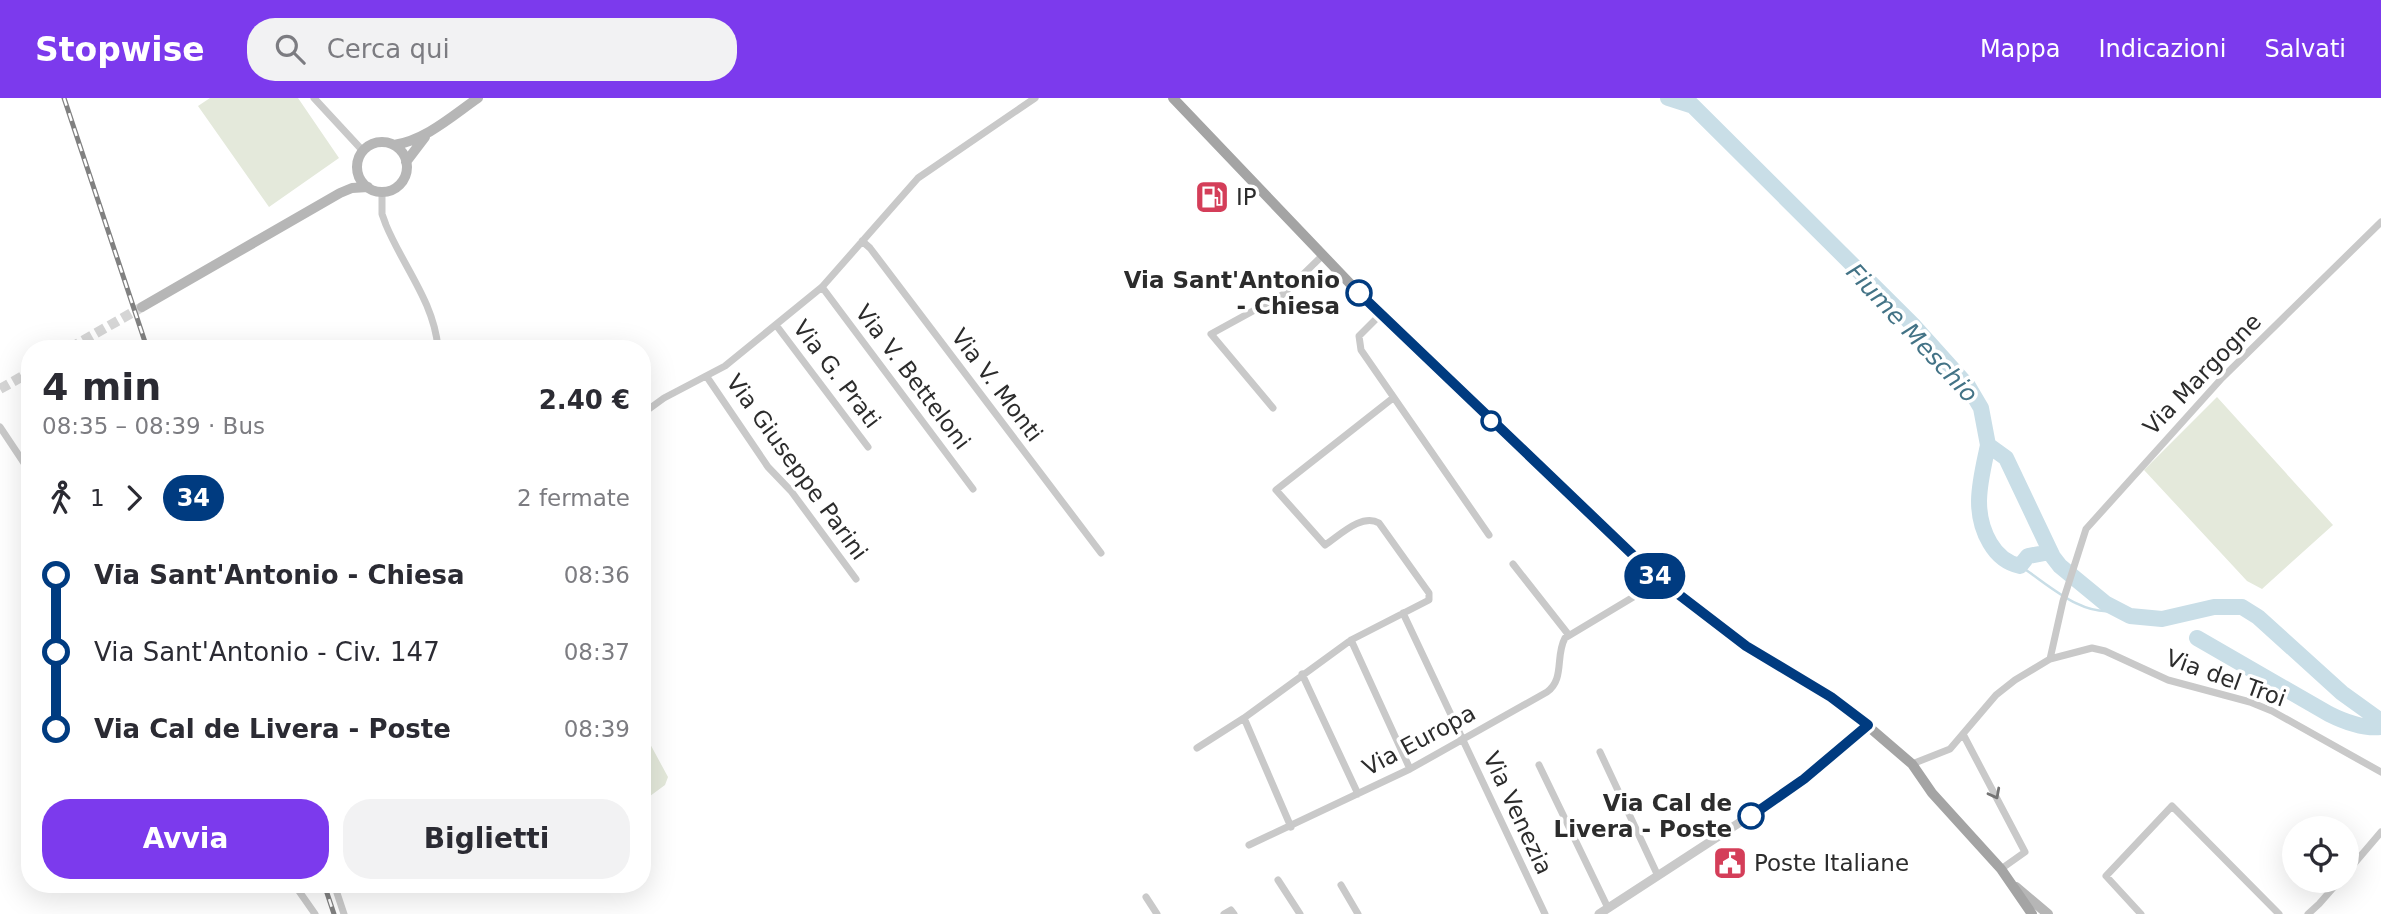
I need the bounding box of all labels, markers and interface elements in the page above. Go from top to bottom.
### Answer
search box [247,18,737,81]
text: Stopwise [35,30,205,69]
icon: search [271,30,309,68]
text: Cerca qui [327,34,450,64]
text: Mappa [1980,35,2060,63]
text: Indicazioni [2098,35,2226,63]
text: Salvati [2264,35,2346,63]
fuel station icon: IP [1193,178,1231,216]
place label: IP [1236,184,1257,210]
water label: Fiume Meschio [1841,258,1983,408]
place label: Via Sant'Antonio - Chiesa [1124,267,1340,319]
marker: Via Sant'Antonio - Chiesa [1346,280,1372,306]
street label: Via V. Betteloni [850,300,976,454]
street label: Via Margogne [2138,308,2266,440]
street label: Via G. Prati [788,315,886,433]
street label: Via V. Monti [946,324,1048,446]
text: 4 min [42,365,161,409]
street label: Via Giuseppe Parini [721,369,873,565]
text: 2.40 € [539,385,630,415]
unlabelled marker [1481,411,1501,431]
text: 08:35 – 08:39 · Bus [42,413,265,439]
icon: walk [42,479,80,517]
icon: forward [115,479,153,517]
text: 34 [177,484,210,512]
text: 1 [90,485,105,511]
text: 2 fermate [517,485,630,511]
line badge: 34 [1624,553,1686,599]
text: Via Sant'Antonio - Chiesa [94,560,465,590]
text: 08:36 [564,562,630,588]
text: 34 [1638,562,1672,590]
text: Via Sant'Antonio - Civ. 147 [94,637,440,667]
text: 08:37 [564,639,630,665]
street label: Via del Troi [2163,644,2289,712]
street label: Via Europa [1358,699,1480,781]
text: Via Cal de Livera - Poste [94,714,451,744]
text: 08:39 [564,716,630,742]
street label: Via Venezia [1478,747,1558,879]
one-way arrow [1986,786,2000,799]
place label: Via Cal de Livera - Poste [1554,790,1732,842]
button: Avvia [42,799,329,879]
button: Biglietti [343,799,630,879]
marker: Via Cal de Livera - Poste [1738,803,1764,829]
map controls [2282,816,2359,893]
button: locate [2282,816,2359,893]
public building icon: Poste Italiane [1711,844,1749,882]
place label: Poste Italiane [1754,850,1909,876]

